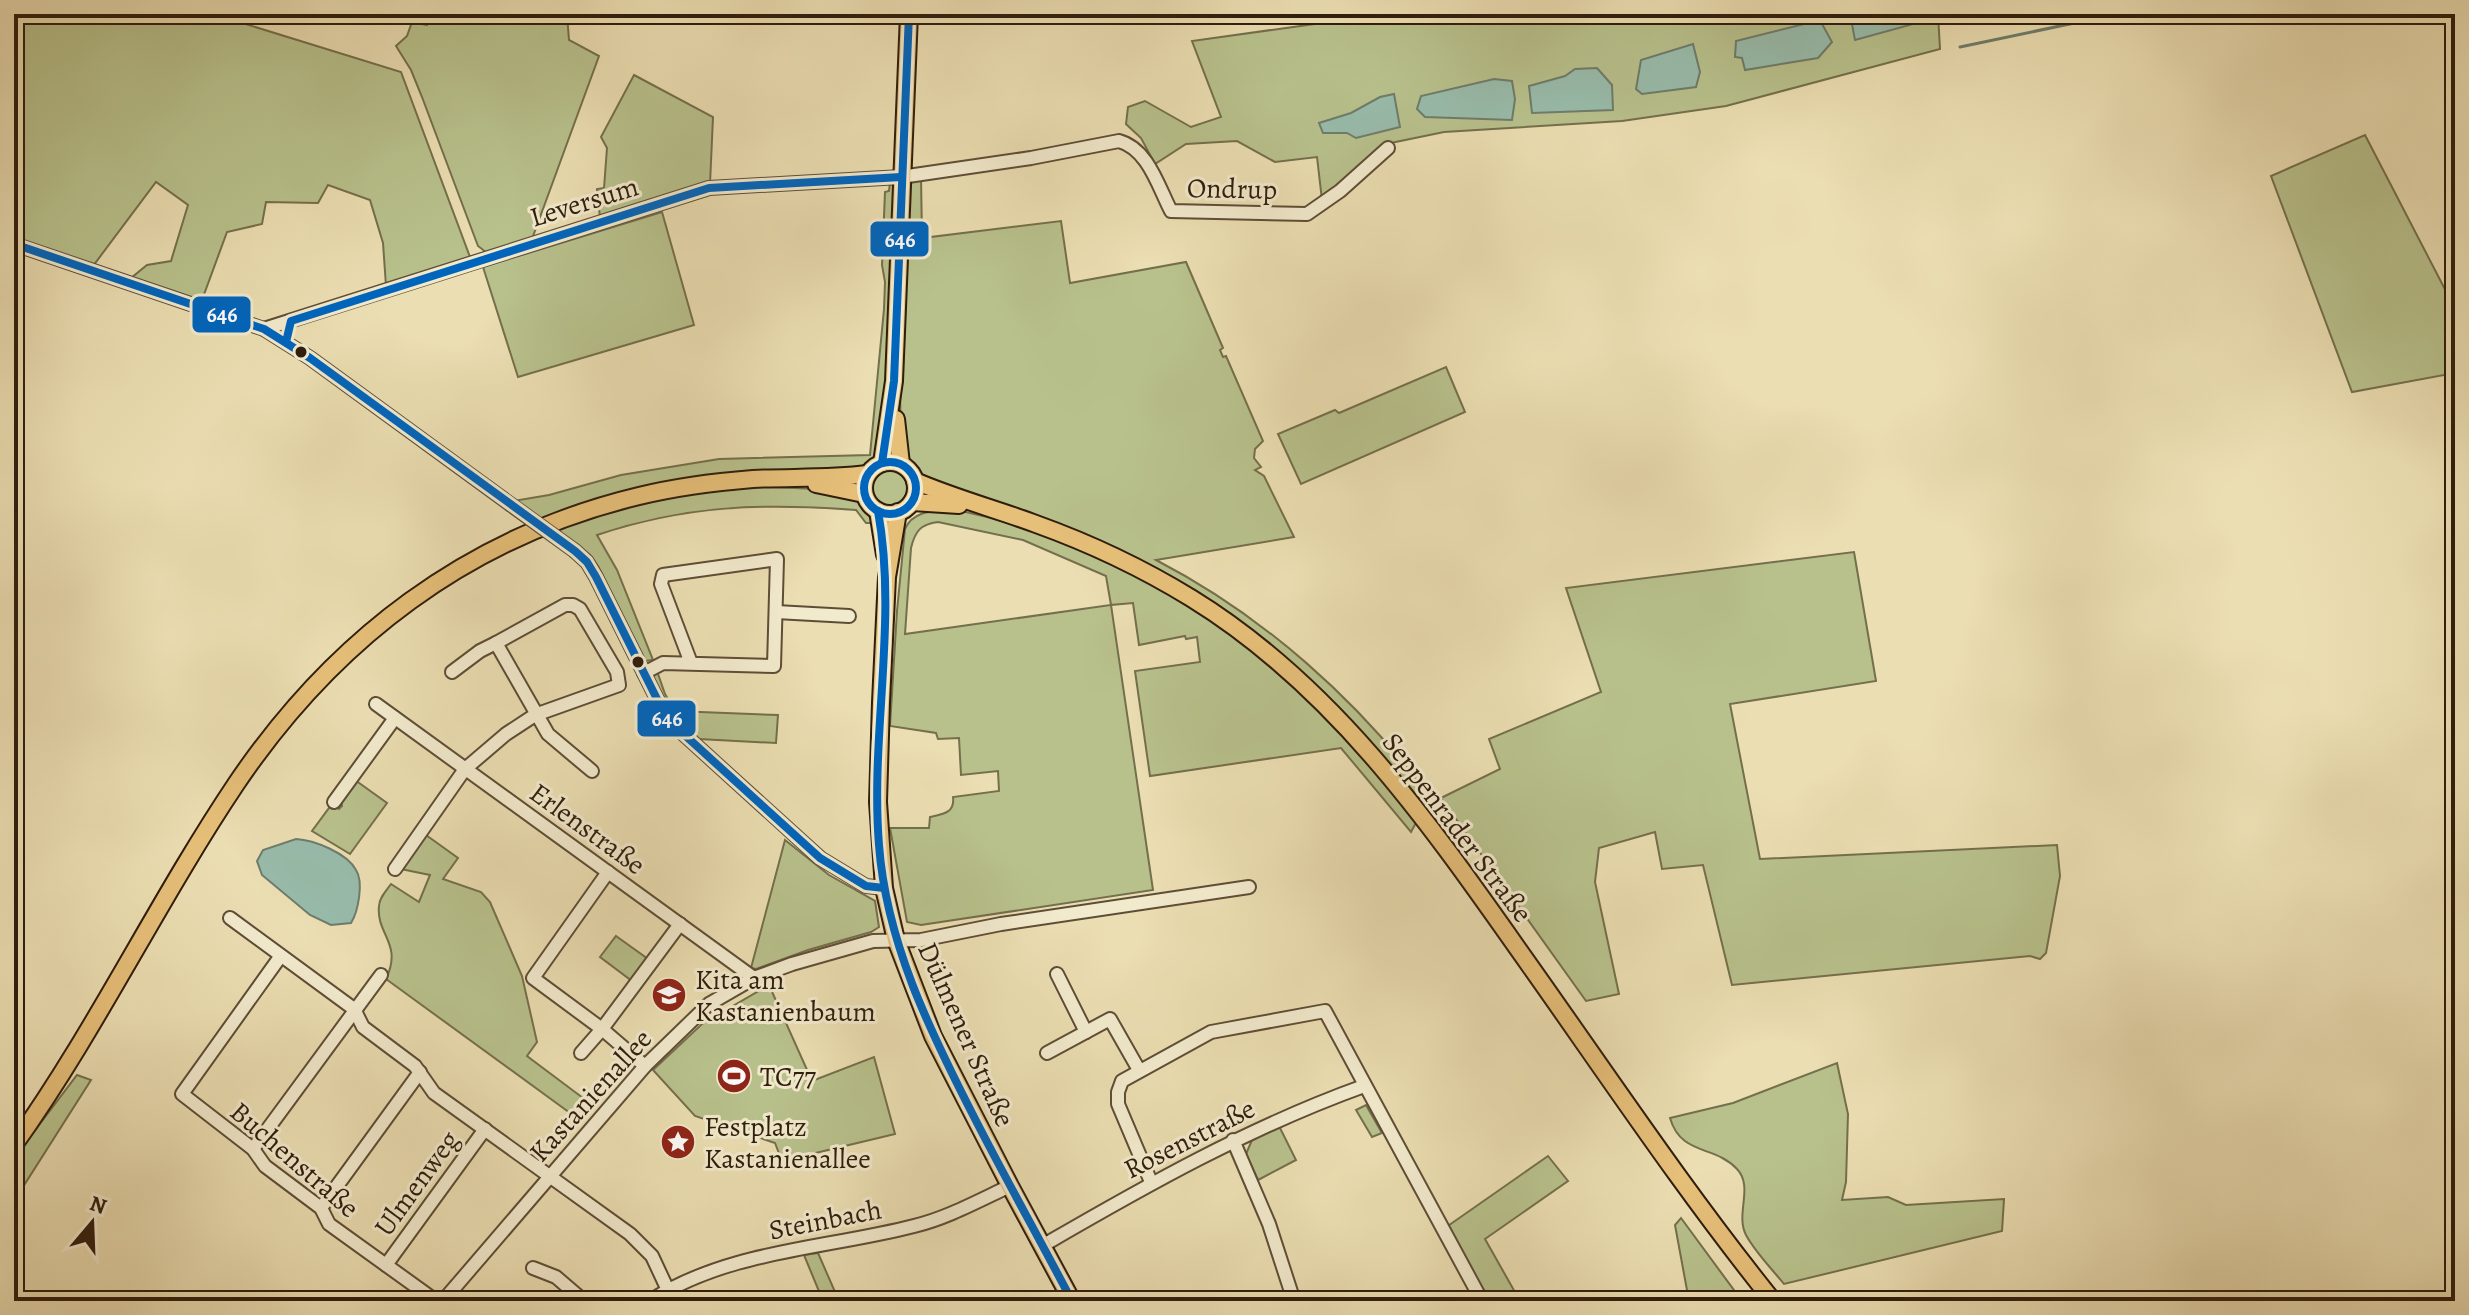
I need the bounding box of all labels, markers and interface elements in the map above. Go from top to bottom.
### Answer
street label: Leversum [525,167,643,236]
street label: Ondrup [1186,169,1278,209]
line badge: 646 [869,220,930,258]
text: 646 [885,225,915,255]
line badge: 646 [191,295,252,334]
text: 646 [207,300,237,330]
unlabelled marker [293,344,309,360]
unlabelled marker [630,654,646,670]
line badge: 646 [636,699,697,738]
text: 646 [652,704,682,734]
street label: Seppenrader Straße [1373,725,1541,930]
street label: Erlenstraße [522,774,653,884]
street label: Dülmener Straße [908,936,1024,1133]
place label: Kita am Kastanienbaum [695,961,876,1031]
school or university icon: Kita am Kastanienbaum [650,976,688,1014]
street label: Kastanienallee [521,1021,661,1170]
sports icon: TC77 [715,1057,753,1095]
place label: TC77 [760,1058,816,1096]
street label: Rosenstraße [1117,1090,1262,1188]
street label: Buchenstraße [222,1093,367,1226]
place label: Festplatz Kastanienallee [704,1108,871,1178]
street label: Ulmenweg [366,1123,468,1244]
place icon: Festplatz Kastanienallee [659,1123,697,1161]
north arrow [52,1183,132,1263]
text: N [86,1188,111,1222]
street label: Steinbach [766,1190,885,1250]

